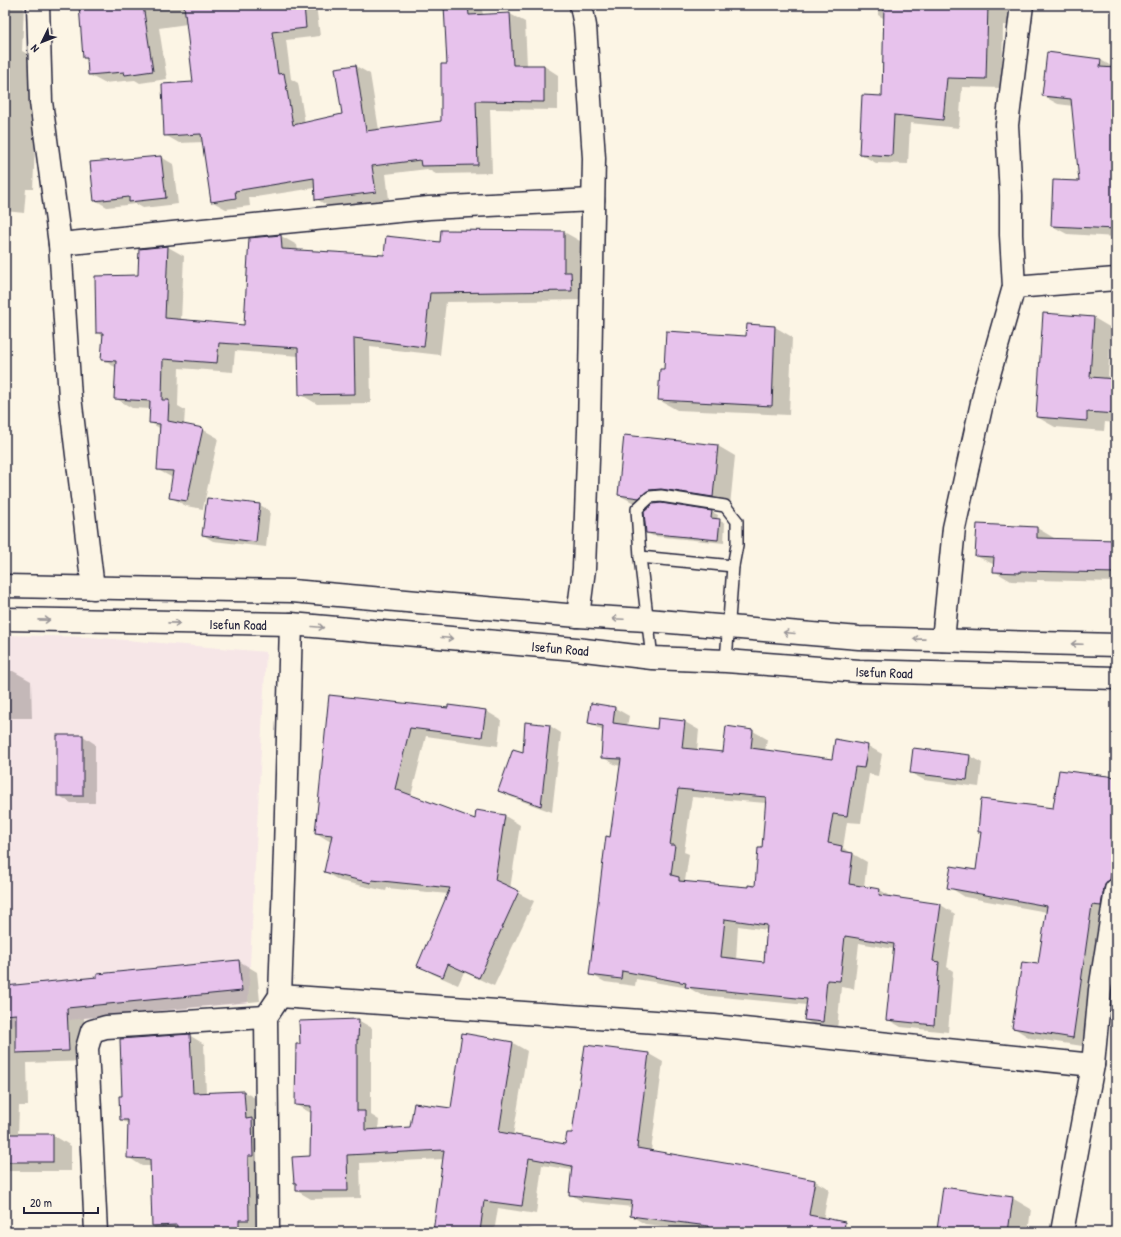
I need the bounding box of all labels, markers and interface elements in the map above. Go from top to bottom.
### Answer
north arrow [22,22,62,62]
text: N [27,42,42,56]
street label: Isefun Road [209,614,267,634]
one-way arrow [612,615,625,622]
one-way arrow [37,616,50,624]
one-way arrow [167,619,180,626]
one-way arrow [311,623,324,630]
one-way arrow [783,629,796,636]
one-way arrow [440,635,453,642]
street label: Isefun Road [531,636,590,660]
one-way arrow [913,636,926,643]
one-way arrow [1071,640,1084,647]
street label: Isefun Road [855,662,914,683]
scale bar [24,1189,98,1215]
text: 20 m [30,1194,52,1211]

